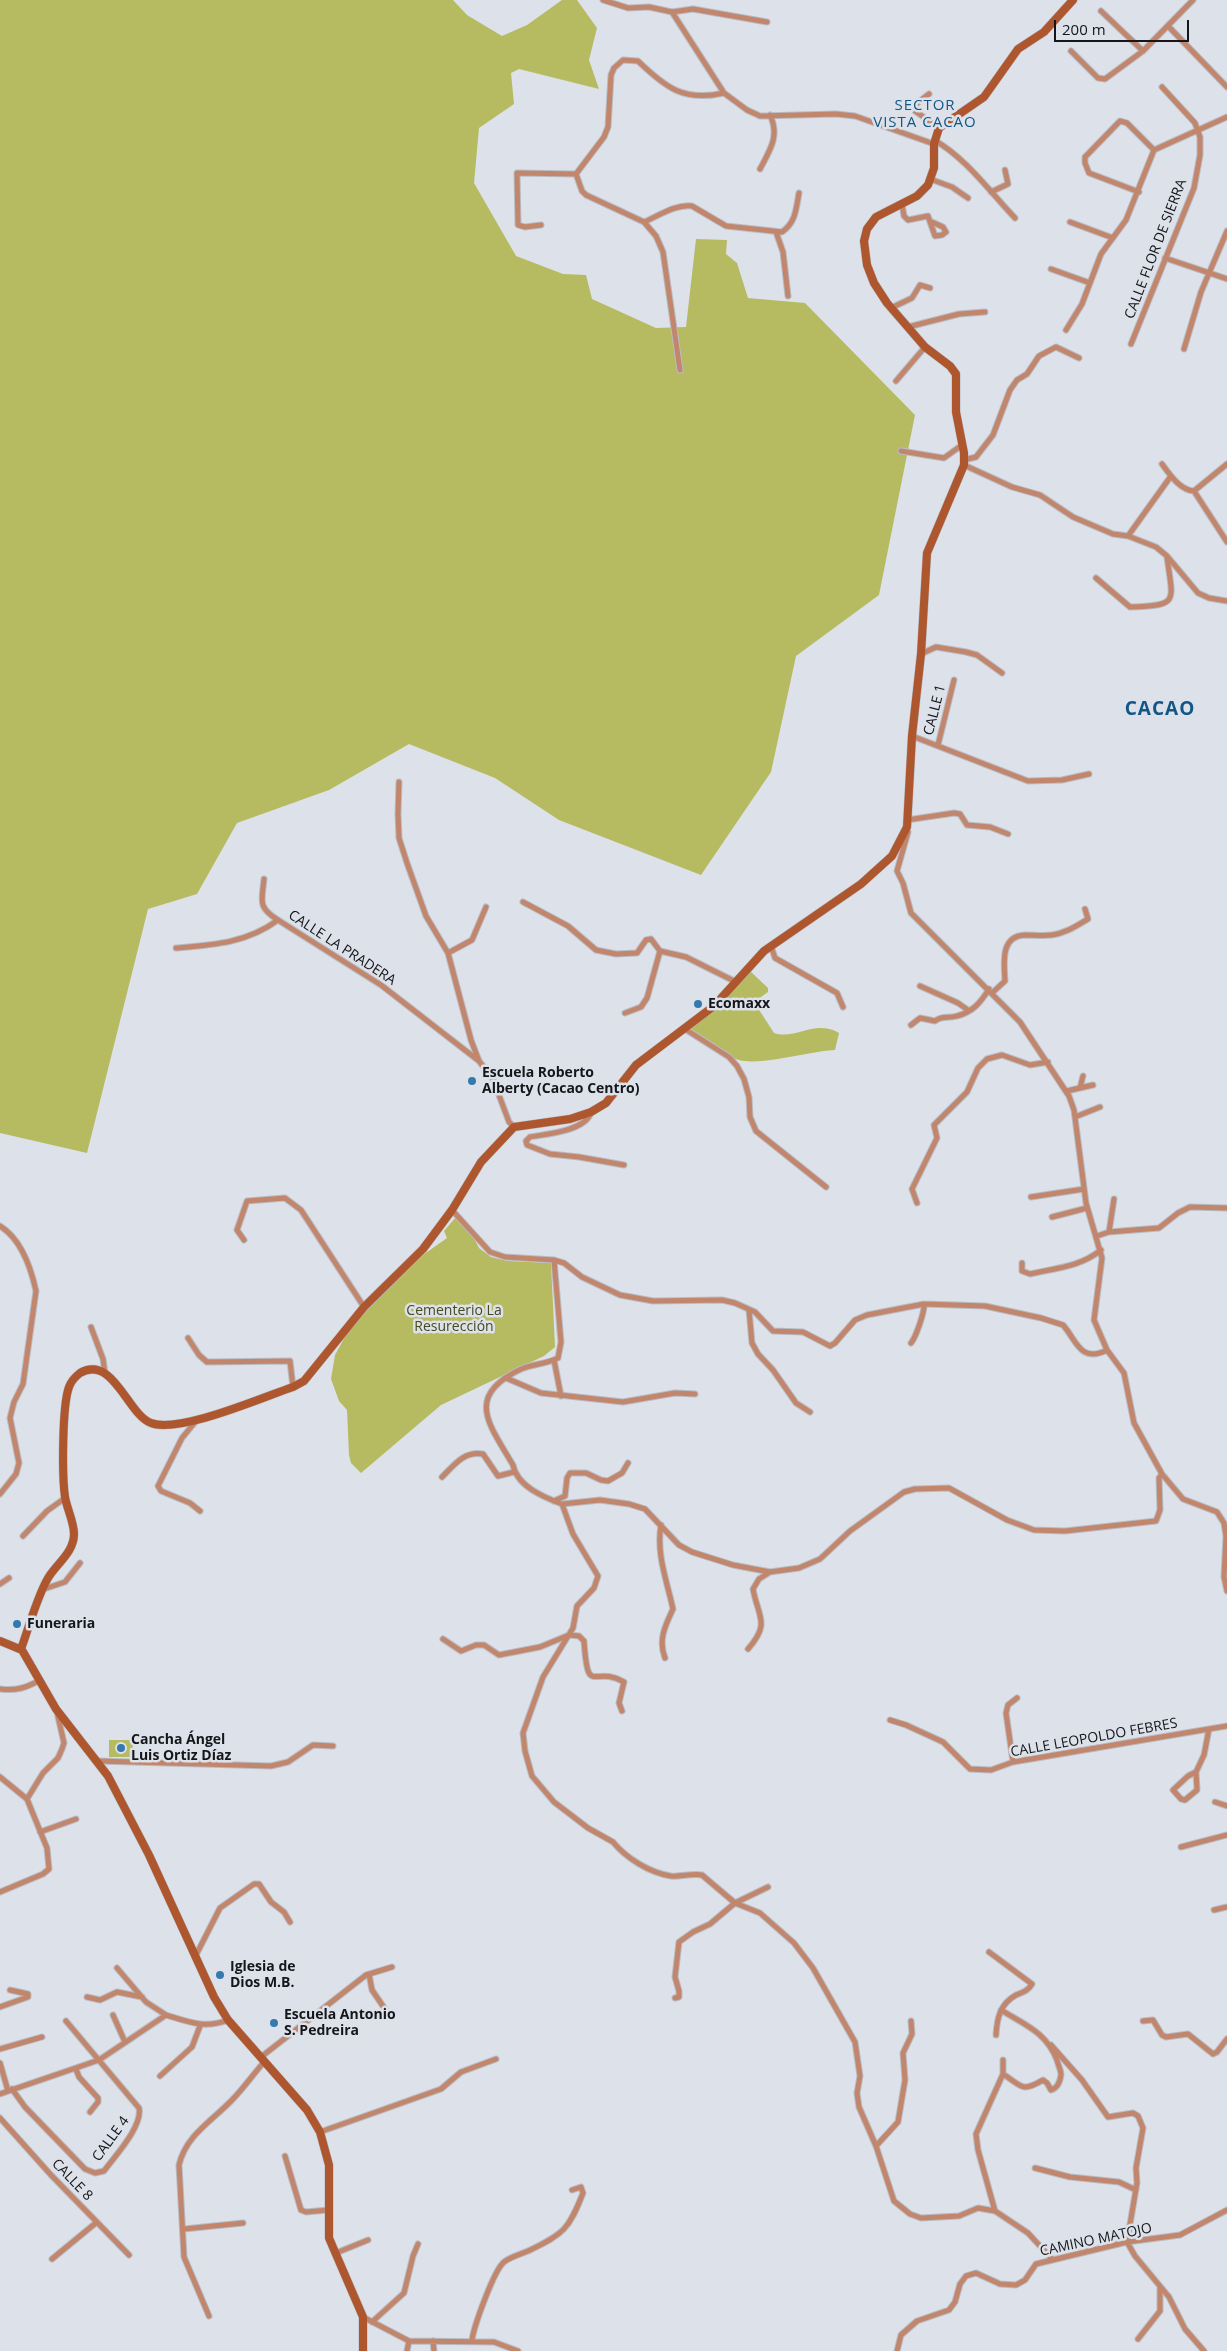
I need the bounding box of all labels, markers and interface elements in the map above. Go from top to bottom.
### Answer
scale bar [1057,10,1192,42]
text: 200 m [1062,19,1106,39]
district label: SECTOR VISTA CACAO [872,97,978,132]
street label: CALLE FLOR DE SIERRA [1122,177,1190,321]
street label: CALLE 1 [921,683,949,737]
district label: CACAO [1124,699,1196,721]
street label: CALLE LA PRADERA [285,907,399,989]
place label: Ecomaxx [708,996,770,1012]
marker: Ecomaxx [692,998,704,1010]
place label: Escuela Roberto Alberty (Cacao Centro) [482,1065,639,1098]
marker: Escuela Roberto Alberty (Cacao Centro) [466,1075,478,1087]
park label: Cementerio La Resurección [406,1303,502,1335]
place label: Funeraria [27,1616,95,1632]
marker: Funeraria [11,1618,23,1630]
street label: CALLE LEOPOLDO FEBRES [1009,1715,1179,1761]
place label: Cancha Ángel Luis Ortiz Díaz [131,1732,231,1764]
marker: Cancha Ángel Luis Ortiz Díaz [115,1742,127,1754]
place label: Iglesia de Dios M.B. [230,1959,296,1991]
marker: Iglesia de Dios M.B. [214,1969,226,1981]
place label: Escuela Antonio S. Pedreira [284,2007,396,2040]
marker: Escuela Antonio S. Pedreira [268,2017,280,2029]
street label: CALLE 4 [89,2113,133,2165]
street label: CALLE 8 [48,2156,96,2204]
street label: CAMINO MATOJO [1039,2220,1153,2260]

